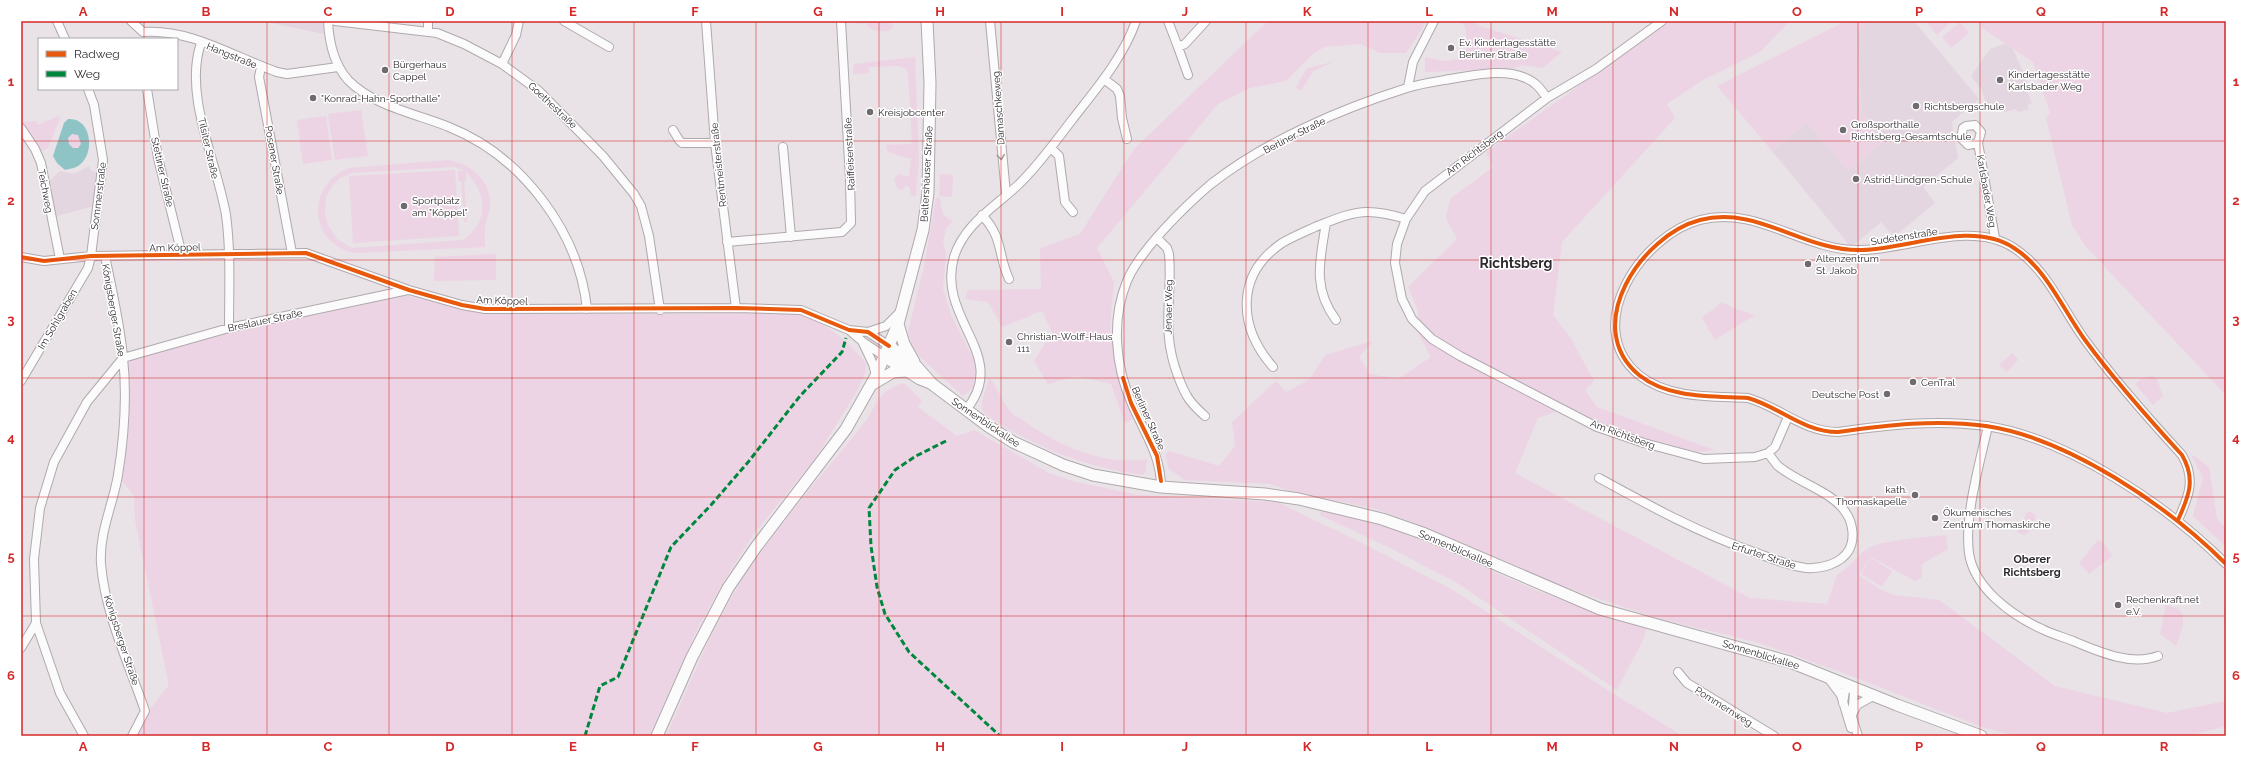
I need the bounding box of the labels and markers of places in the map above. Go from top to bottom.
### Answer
place label: Ev. Kindertagesstätte Berliner Straße [1459,37,1556,60]
marker: Ev. Kindertagesstätte Berliner Straße [1446,43,1456,53]
place label: Bürgerhaus Cappel [393,59,447,82]
marker: Bürgerhaus Cappel [380,65,390,75]
place label: Kindertagesstätte Karlsbader Weg [2008,69,2090,92]
marker: Kindertagesstätte Karlsbader Weg [1995,75,2005,85]
marker: "Konrad-Hahn-Sporthalle" [308,93,318,103]
place label: "Konrad-Hahn-Sporthalle" [321,93,440,104]
marker: Richtsbergschule [1911,101,1921,111]
place label: Richtsbergschule [1924,101,2005,112]
marker: Kreisjobcenter [865,107,875,117]
place label: Kreisjobcenter [878,107,945,118]
place label: Großsporthalle Richtsberg-Gesamtschule [1851,119,1972,142]
marker: Großsporthalle Richtsberg-Gesamtschule [1838,125,1848,135]
marker: Astrid-Lindgren-Schule [1851,174,1861,184]
place label: Astrid-Lindgren-Schule [1864,174,1973,185]
place label: Sportplatz am "Köppel" [412,195,468,218]
marker: Sportplatz am "Köppel" [399,201,409,211]
place label: Altenzentrum St. Jakob [1816,253,1879,276]
marker: Altenzentrum St. Jakob [1803,259,1813,269]
place label: Christian-Wolff-Haus 111 [1017,331,1113,354]
marker: Christian-Wolff-Haus 111 [1004,337,1014,347]
marker: CenTral [1908,377,1918,387]
place label: CenTral [1921,377,1956,388]
place label: Deutsche Post [1812,389,1880,400]
marker: Deutsche Post [1882,389,1892,399]
place label: kath. Thomaskapelle [1836,484,1907,507]
marker: kath. Thomaskapelle [1910,490,1920,500]
place label: Ökumenisches Zentrum Thomaskirche [1943,507,2051,530]
marker: Ökumenisches Zentrum Thomaskirche [1930,513,1940,523]
place label: Rechenkraft.net e.V. [2126,594,2200,617]
marker: Rechenkraft.net e.V. [2113,600,2123,610]

